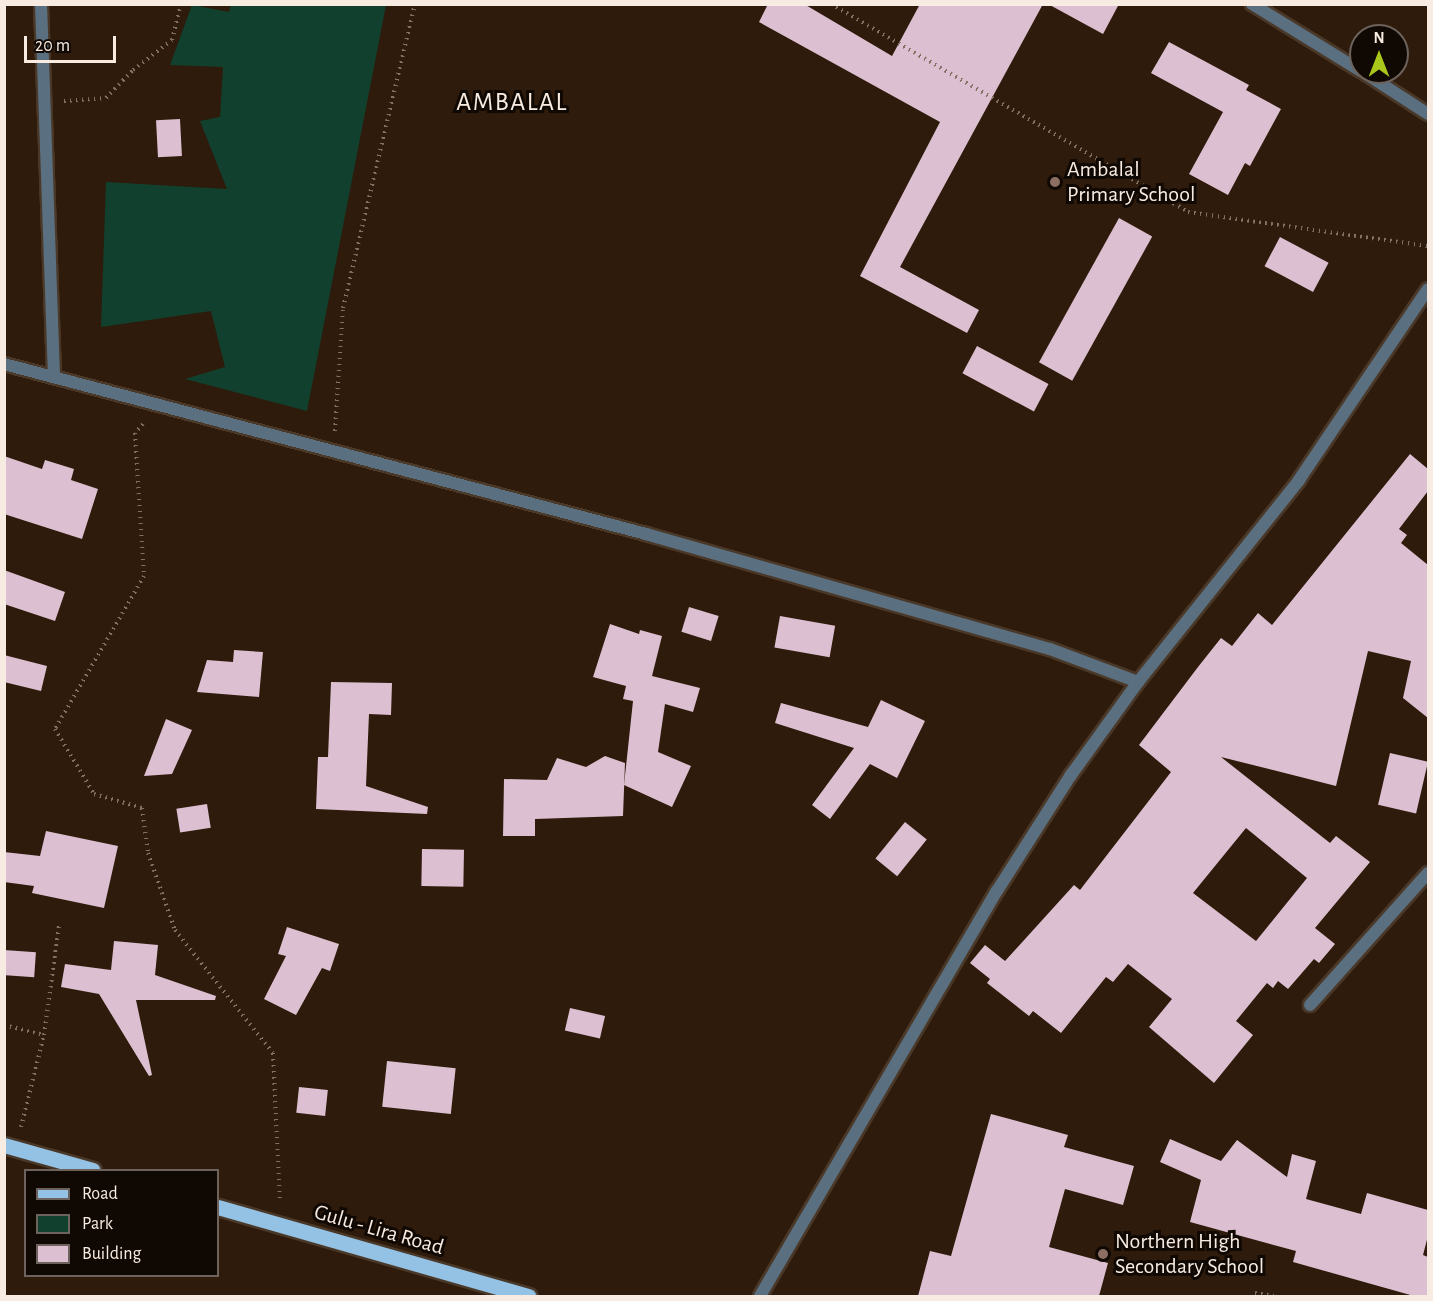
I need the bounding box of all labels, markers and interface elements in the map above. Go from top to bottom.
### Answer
scale bar [27,24,118,62]
north arrow [1349,24,1409,84]
text: N [1373,30,1385,46]
text: 20 m [35,37,70,55]
district label: AMBALAL [456,87,568,119]
place label: Ambalal Primary School [1067,156,1195,208]
marker: Ambalal Primary School [1048,175,1062,189]
legend [24,1169,219,1277]
text: Road [82,1185,118,1203]
street label: Gulu - Lira Road [311,1199,447,1261]
text: Park [82,1215,113,1233]
place label: Northern High Secondary School [1115,1228,1264,1280]
text: Building [82,1245,141,1263]
marker: Northern High Secondary School [1096,1247,1110,1261]

